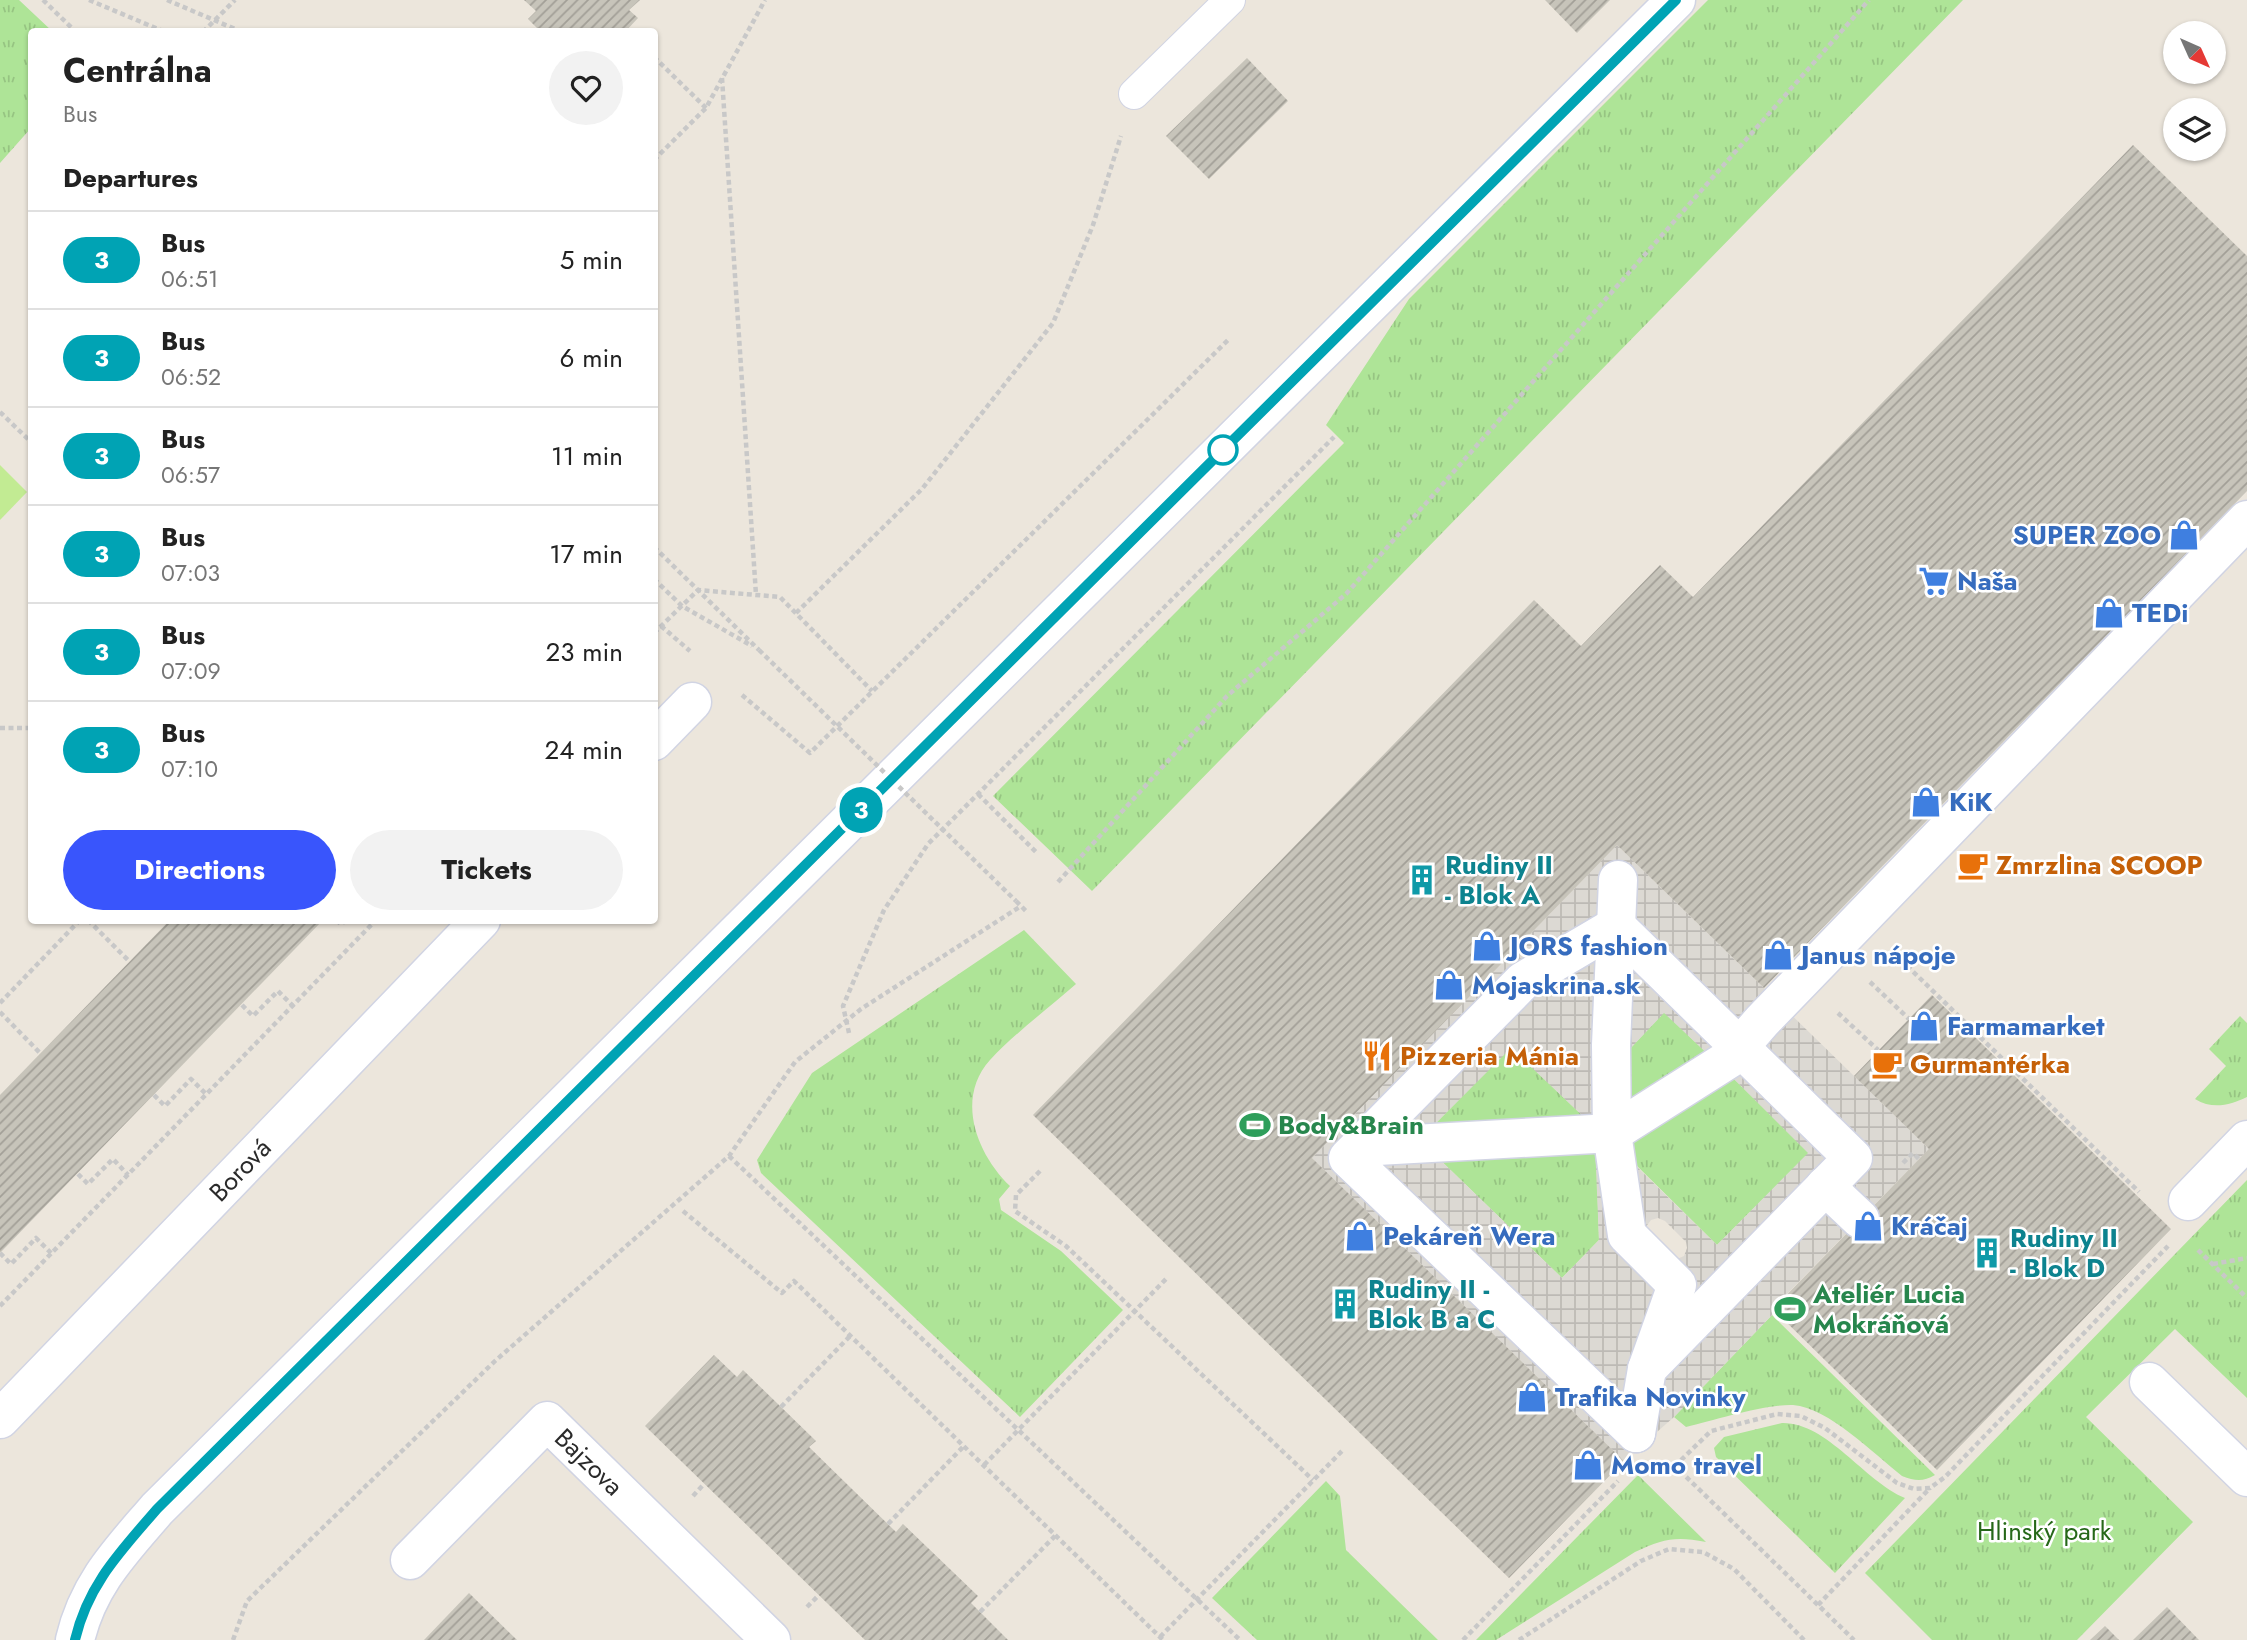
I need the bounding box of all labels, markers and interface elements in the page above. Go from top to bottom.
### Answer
north arrow [2163,21,2226,84]
map controls [2163,21,2226,161]
text: Centrálna [63,47,212,94]
button: heart [549,51,623,125]
text: Bus [63,97,97,131]
button: layers [2163,98,2226,161]
text: Departures [63,159,198,197]
text: Bus [161,224,205,262]
text: 5 min [560,241,623,279]
text: 3 [94,242,109,277]
text: 06:51 [161,262,218,296]
text: Bus [161,322,205,360]
text: 6 min [560,339,623,377]
text: 3 [94,340,109,375]
text: 06:52 [161,360,221,394]
text: Bus [161,420,205,458]
unlabelled marker [1208,435,1238,465]
text: 11 min [551,437,623,475]
text: 3 [94,438,109,473]
text: 06:57 [161,458,220,492]
place label: SUPER ZOO [2013,516,2161,554]
text: Bus [161,518,205,556]
shop icon: SUPER ZOO [2167,518,2201,552]
text: 17 min [549,535,623,573]
text: 3 [94,536,109,571]
text: 07:03 [161,556,220,590]
place label: Naša [1957,562,2018,600]
supermarket icon: Naša [1917,564,1951,598]
place label: TEDi [2132,594,2189,632]
shop icon: TEDi [2092,596,2126,630]
text: Bus [161,616,205,654]
text: 23 min [546,633,623,671]
text: 3 [94,634,109,669]
text: 07:09 [161,654,221,688]
text: Bus [161,714,205,752]
text: 24 min [545,731,623,769]
text: 3 [94,732,109,767]
text: 07:10 [161,752,218,786]
place label: KiK [1949,783,1993,821]
shop icon: KiK [1909,785,1943,819]
line badge: 3 [838,787,884,833]
text: 3 [854,792,868,827]
button: Directions [63,830,336,910]
button: Tickets [350,830,623,910]
place label: Rudiny II - Blok A [1445,846,1553,914]
place label: Zmrzlina SCOOP [1996,846,2203,884]
cafe icon: Zmrzlina SCOOP [1956,848,1990,882]
building icon: Rudiny II - Blok A [1405,863,1439,897]
place label: JORS fashion [1505,927,1668,965]
shop icon: JORS fashion [1470,929,1504,963]
place label: Janus nápoje [1796,936,1956,974]
shop icon: Janus nápoje [1761,938,1795,972]
place label: Mojaskrina.sk [1472,966,1641,1004]
shop icon: Mojaskrina.sk [1432,968,1466,1002]
place label: Farmamarket [1947,1007,2105,1045]
shop icon: Farmamarket [1907,1009,1941,1043]
place label: Pizzeria Mánia [1400,1037,1579,1075]
restaurant icon: Pizzeria Mánia [1360,1039,1394,1073]
place label: Gurmantérka [1910,1045,2070,1083]
cafe icon: Gurmantérka [1870,1047,1904,1081]
place label: Body&Brain [1278,1106,1424,1144]
sports icon: Body&Brain [1238,1108,1272,1142]
street label: Borová [200,1130,280,1210]
place label: Kráčaj [1891,1207,1968,1245]
shop icon: Kráčaj [1851,1209,1885,1243]
place label: Pekáreň Wera [1383,1217,1556,1255]
shop icon: Pekáreň Wera [1343,1219,1377,1253]
place label: Rudiny II - Blok D [2010,1219,2118,1287]
building icon: Rudiny II - Blok D [1970,1236,2004,1270]
place label: Rudiny II - Blok B a C [1368,1270,1496,1338]
place label: Ateliér Lucia Mokráňová [1812,1275,1965,1343]
building icon: Rudiny II - Blok B a C [1328,1287,1362,1321]
sports icon: Ateliér Lucia Mokráňová [1773,1292,1807,1326]
place label: Trafika Novinky [1555,1378,1746,1416]
shop icon: Trafika Novinky [1515,1380,1549,1414]
street label: Bajzova [546,1420,632,1504]
place label: Momo travel [1611,1446,1762,1484]
shop icon: Momo travel [1571,1448,1605,1482]
park label: Hlinský park [1977,1512,2112,1550]

